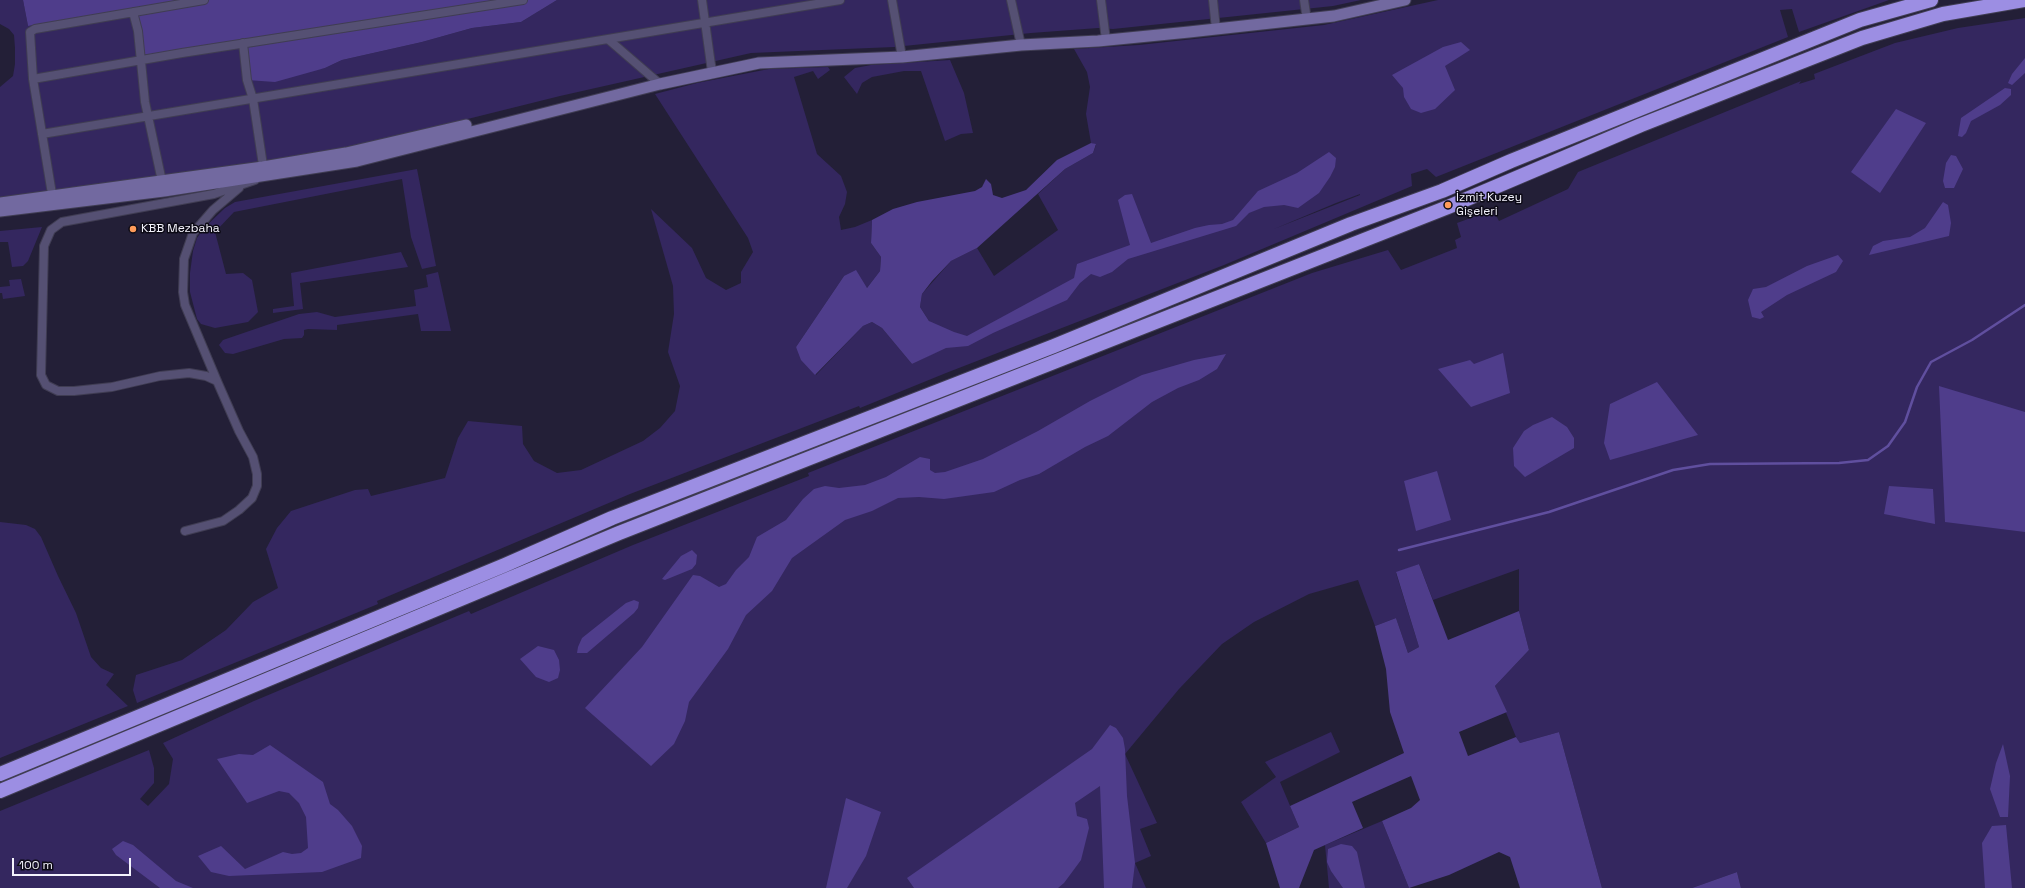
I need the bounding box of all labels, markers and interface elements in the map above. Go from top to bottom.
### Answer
place label: İzmit Kuzey Gişeleri [1456,191,1522,219]
marker: İzmit Kuzey Gişeleri [1443,200,1453,210]
place label: KBB Mezbaha [141,222,220,236]
marker: KBB Mezbaha [128,224,138,234]
scale bar [14,850,133,876]
text: 100 m [19,857,53,873]

